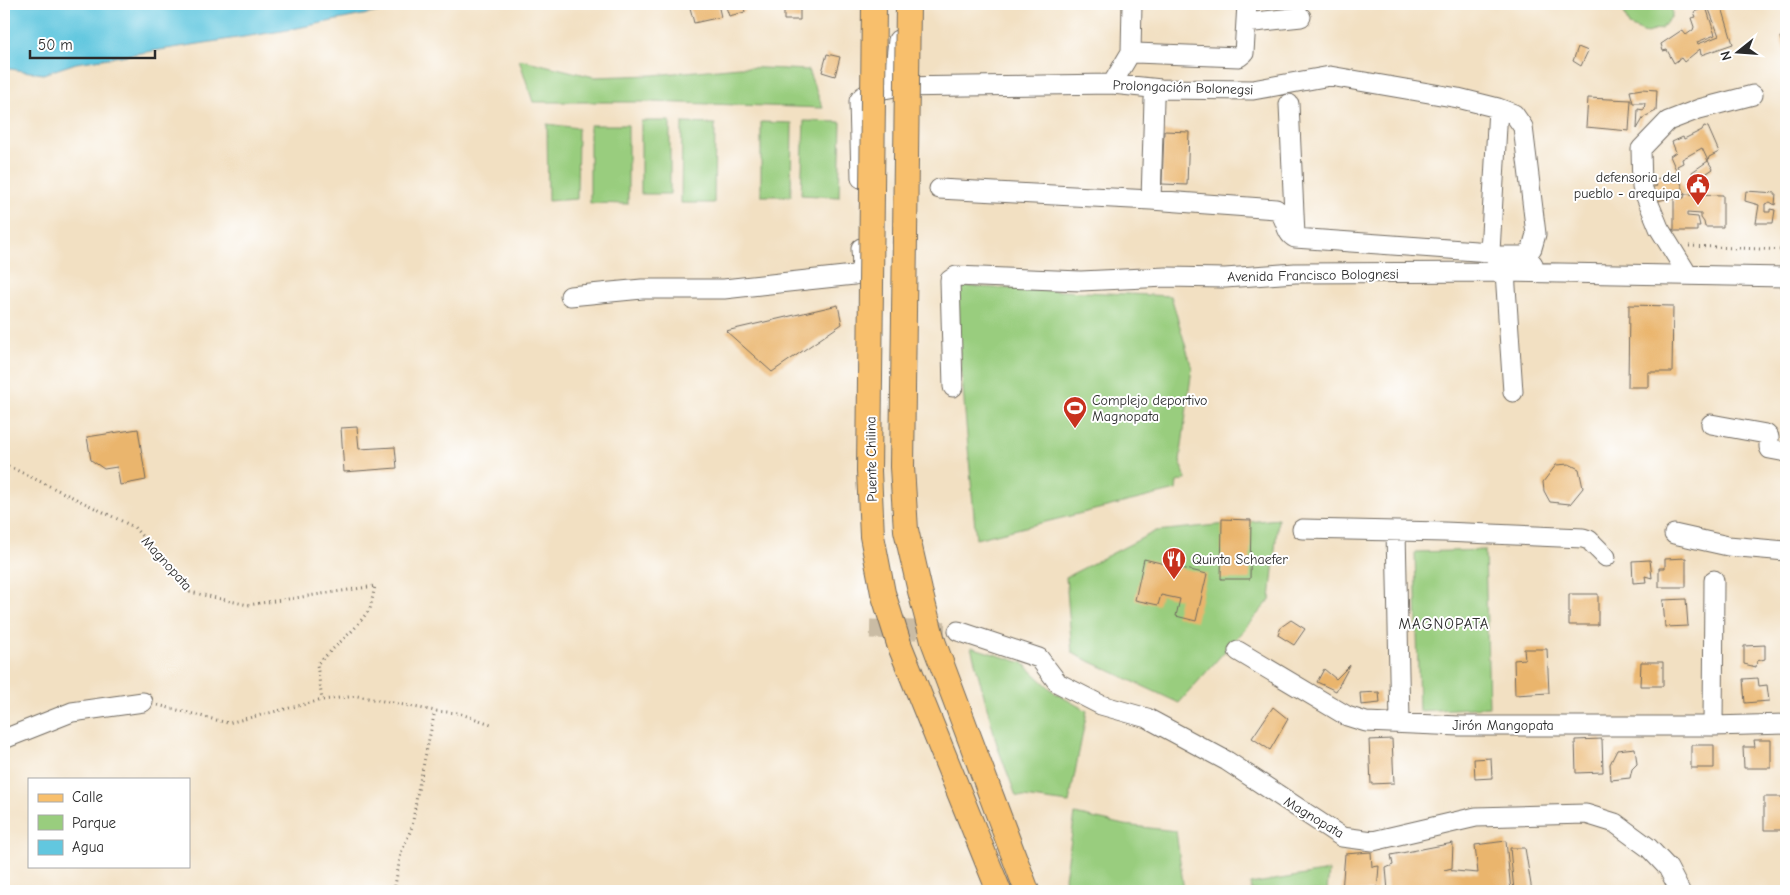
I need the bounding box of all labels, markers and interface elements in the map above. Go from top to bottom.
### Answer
scale bar [30,28,155,60]
north arrow [1712,28,1762,78]
text: 50 m [38,36,73,54]
text: N [1717,49,1736,63]
street label: Prolongación Bolonegsi [1112,77,1254,98]
place label: defensoria del pueblo - arequipa [1574,169,1680,202]
public building icon: defensoria del pueblo - arequipa [1685,172,1711,206]
street label: Avenida Francisco Bolognesi [1227,266,1399,285]
place label: Complejo deportivo Magnopata [1092,392,1207,425]
sports icon: Complejo deportivo Magnopata [1062,395,1088,429]
street label: Puente Chilina [862,416,881,502]
street label: Magnopata [138,533,195,594]
restaurant icon: Quinta Schaefer [1161,546,1187,580]
place label: Quinta Schaefer [1192,551,1288,568]
district label: MAGNOPATA [1398,615,1490,633]
street label: Jirón Mangopata [1452,717,1554,734]
legend [28,778,190,868]
text: Calle [72,788,104,806]
street label: Magnopata [1281,793,1347,842]
text: Parque [72,814,117,832]
text: Agua [72,838,104,856]

